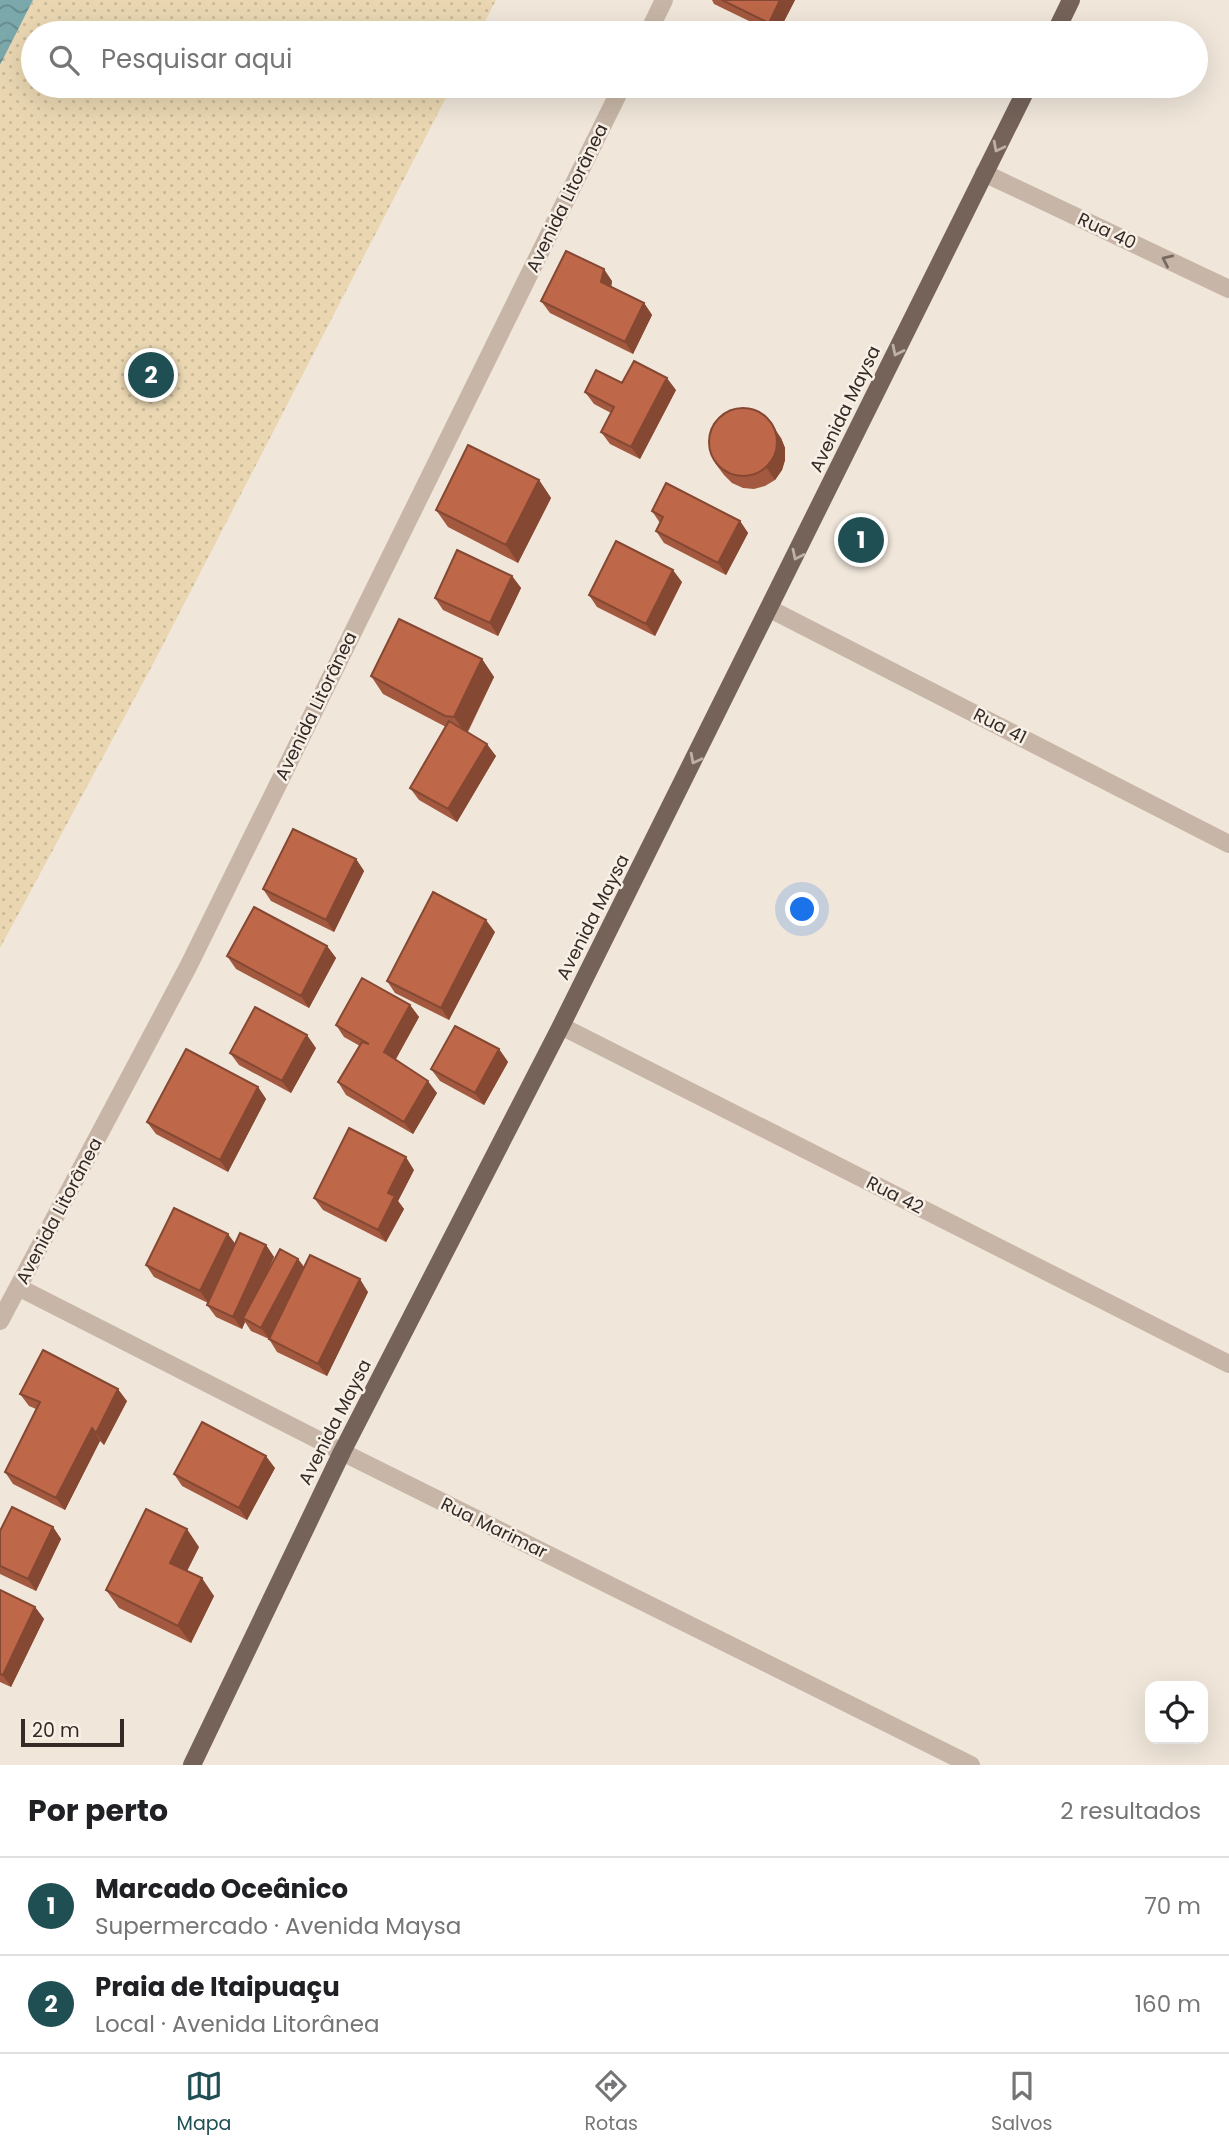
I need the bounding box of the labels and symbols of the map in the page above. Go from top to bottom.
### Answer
street label: Avenida Litorânea [520,119,613,276]
one-way arrow [992,140,1006,152]
street label: Rua 40 [1074,206,1141,255]
one-way arrow [1162,254,1174,268]
street label: Avenida Maysa [803,341,886,476]
one-way arrow [891,344,905,356]
pin: 2 [128,349,174,401]
pin: 1 [838,514,884,566]
one-way arrow [791,548,805,560]
street label: Avenida Litorânea [269,627,362,784]
street label: Rua 41 [969,702,1031,750]
one-way arrow [690,752,704,764]
street label: Avenida Maysa [550,850,635,984]
your location [785,892,819,926]
street label: Avenida Litorânea [9,1133,108,1288]
street label: Rua 42 [862,1170,928,1220]
street label: Avenida Maysa [292,1355,377,1489]
street label: Rua Marimar [437,1491,552,1564]
scale bar [21,1716,124,1748]

